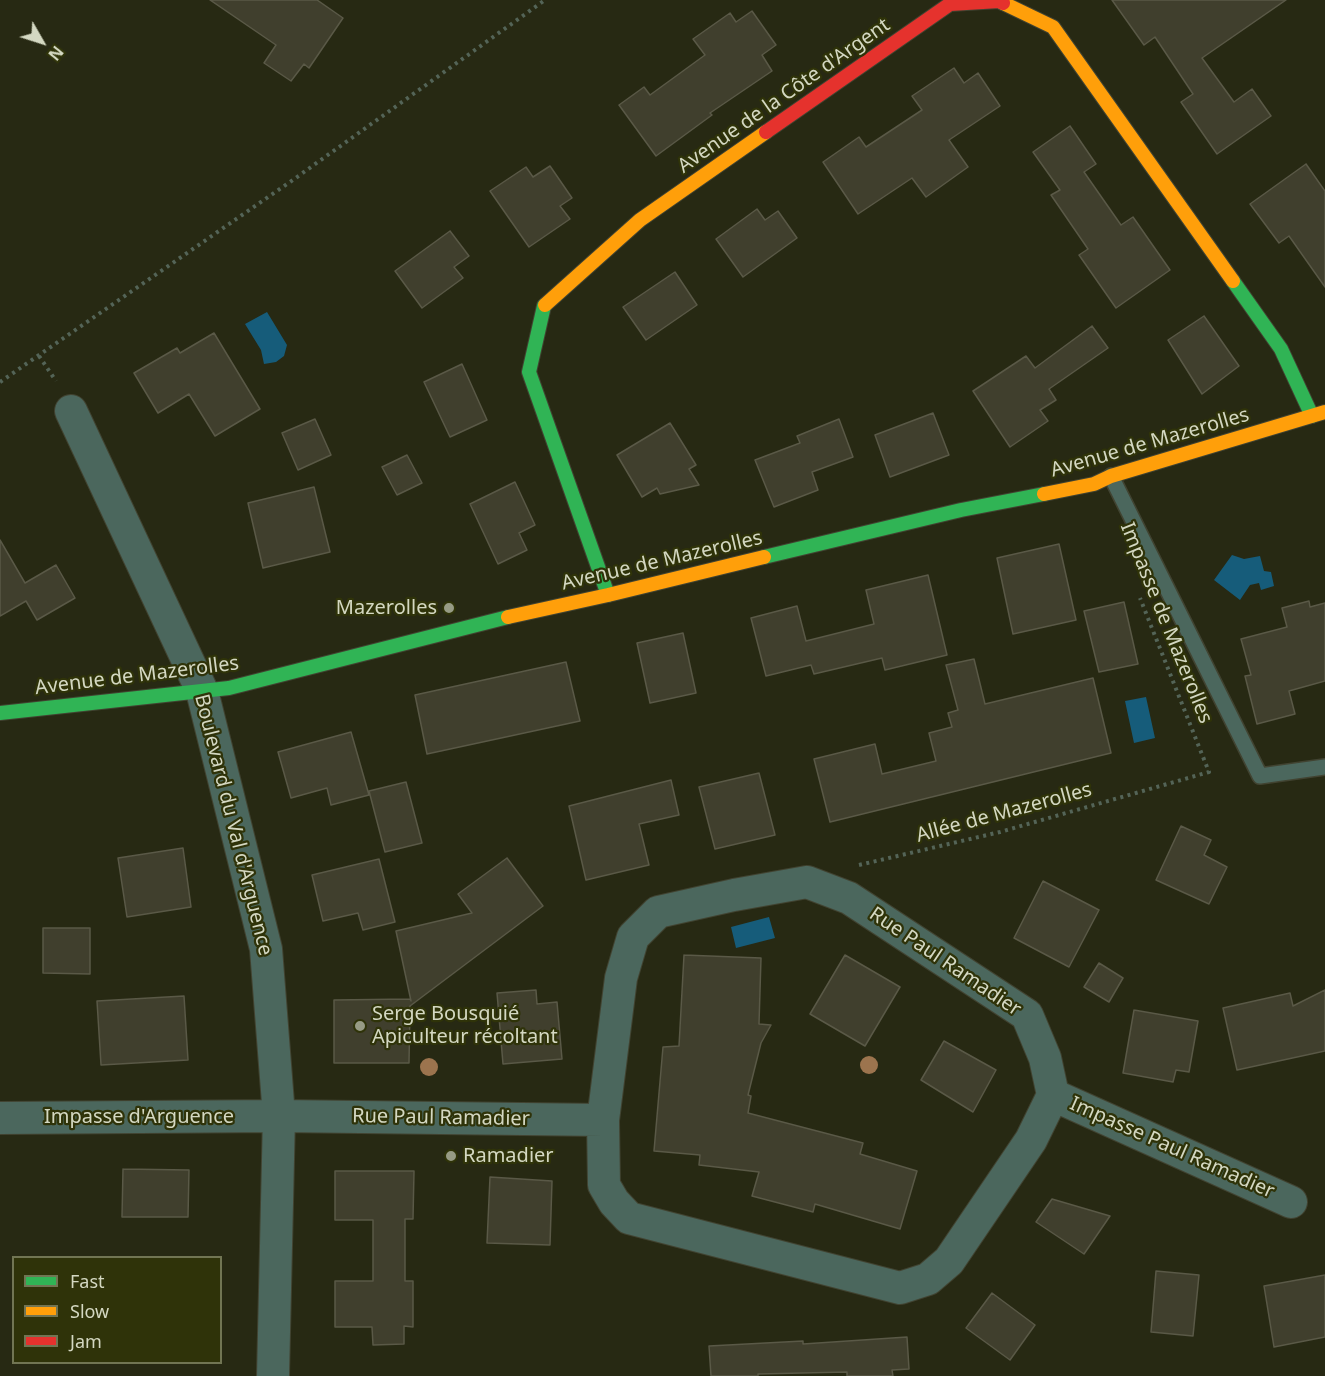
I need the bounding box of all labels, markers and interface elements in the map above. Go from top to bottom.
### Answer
north arrow [12,12,72,72]
street label: Avenue de la Côte d'Argent [673,13,895,179]
text: N [43,41,69,65]
street label: Avenue de Mazerolles [1048,403,1252,483]
street label: Impasse de Mazerolles [1115,519,1217,727]
street label: Avenue de Mazerolles [559,526,765,596]
place label: Mazerolles [336,596,437,620]
marker: Mazerolles [442,601,456,615]
street label: Avenue de Mazerolles [34,652,240,700]
street label: Boulevard du Val d'Arguence [189,692,277,958]
street label: Allée de Mazerolles [914,778,1094,848]
street label: Rue Paul Ramadier [865,902,1025,1022]
place label: Serge Bousquié Apiculteur récoltant [372,1002,558,1049]
marker: Serge Bousquié Apiculteur récoltant [353,1019,367,1033]
street label: Impasse Paul Ramadier [1066,1092,1278,1204]
street label: Rue Paul Ramadier [352,1104,530,1132]
street label: Impasse d'Arguence [44,1105,234,1129]
place label: Ramadier [463,1144,554,1168]
marker: Ramadier [444,1149,458,1163]
legend [12,1256,222,1364]
text: Fast [70,1269,105,1293]
text: Slow [70,1299,109,1323]
text: Jam [70,1329,102,1353]

